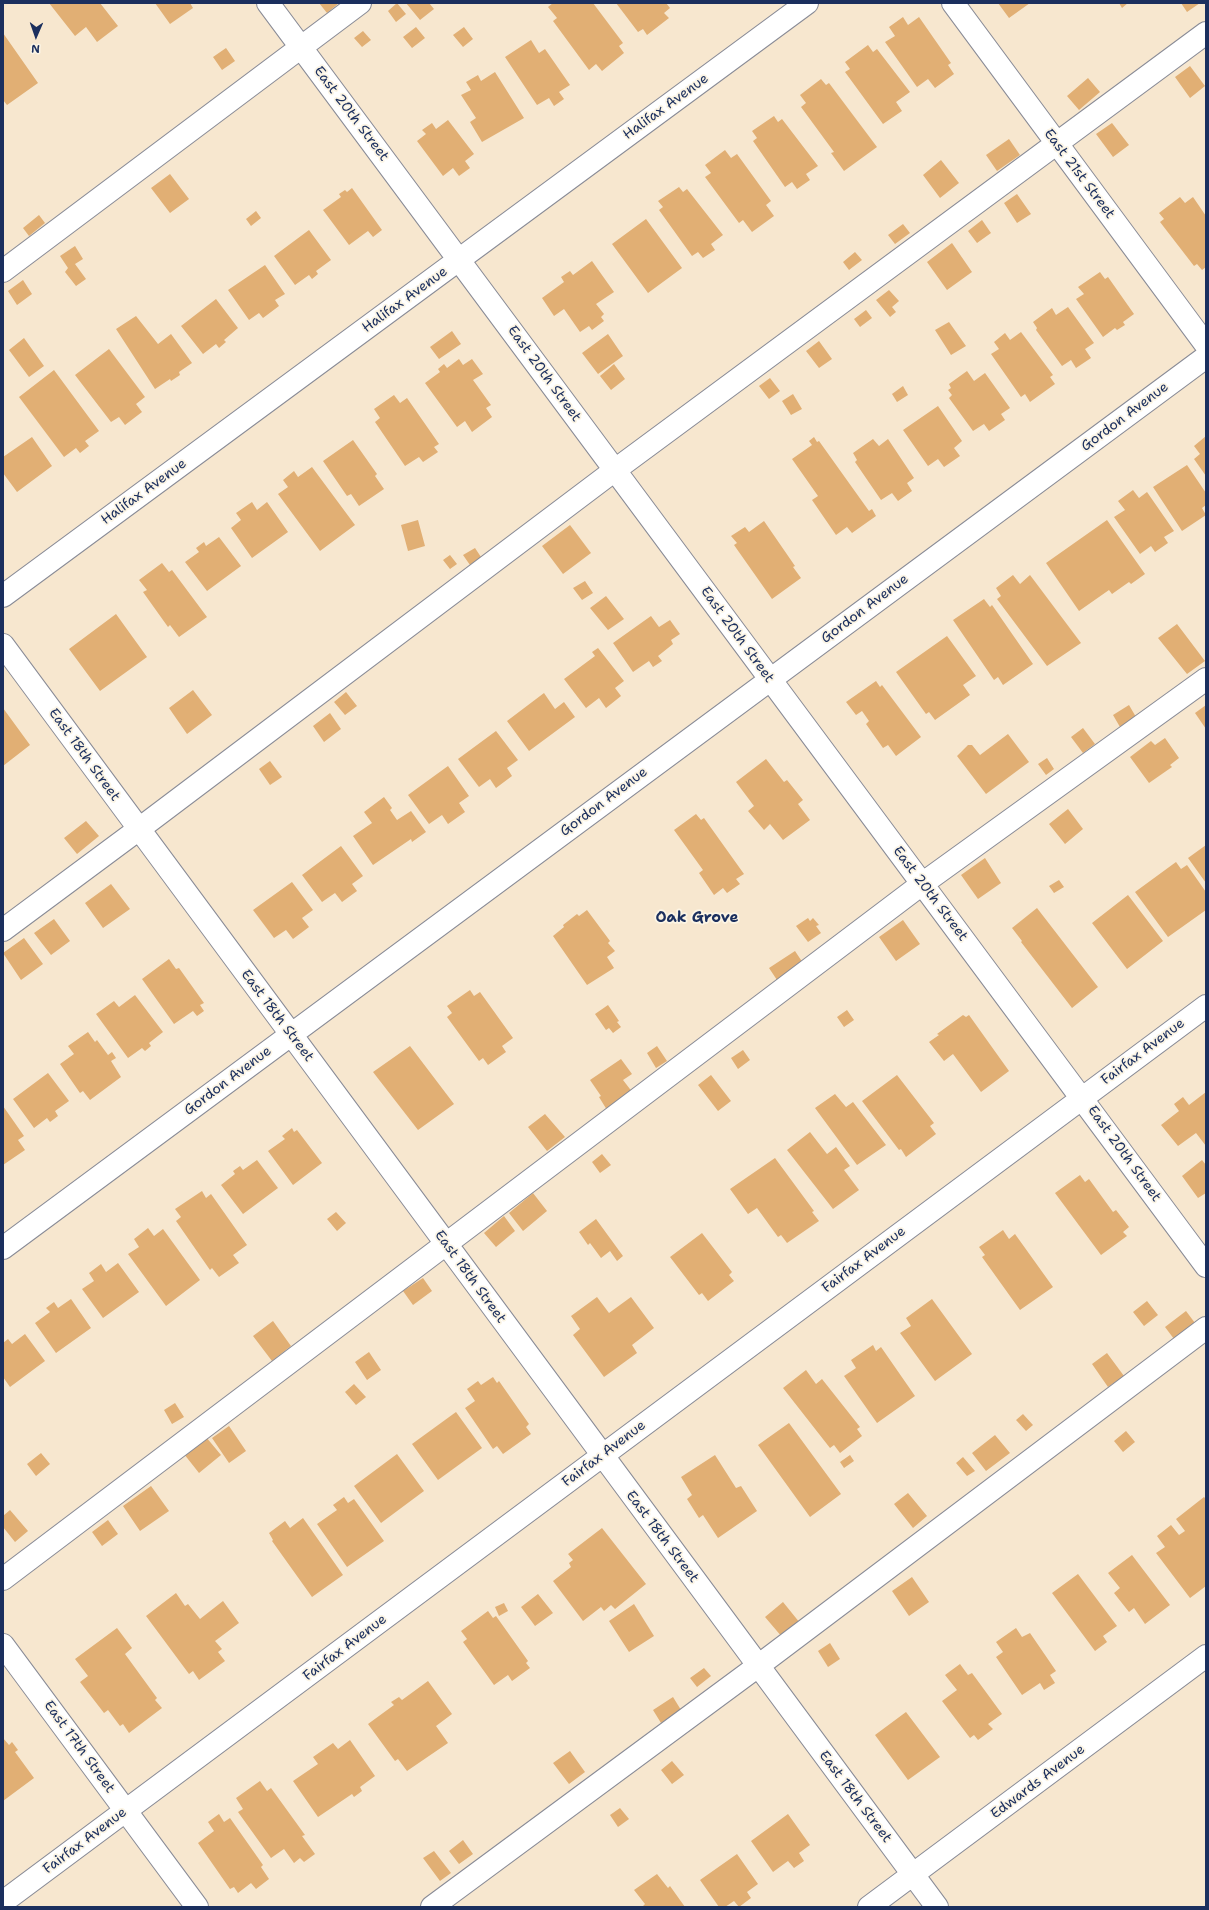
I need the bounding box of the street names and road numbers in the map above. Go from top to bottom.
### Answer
street label: East 20th Street [310,63,392,165]
street label: Halifax Avenue [620,70,712,144]
street label: East 21st Street [1040,126,1118,222]
street label: Halifax Avenue [359,263,451,337]
street label: East 20th Street [504,323,584,425]
street label: Gordon Avenue [1078,379,1172,455]
street label: Halifax Avenue [98,455,190,529]
street label: Gordon Avenue [818,571,912,647]
street label: East 20th Street [697,584,777,686]
street label: East 18th Street [45,705,123,805]
street label: Gordon Avenue [557,764,651,840]
street label: East 20th Street [889,843,971,945]
street label: East 18th Street [237,967,317,1065]
street label: Fairfax Avenue [1098,1015,1188,1089]
street label: Gordon Avenue [181,1043,275,1119]
street label: East 20th Street [1084,1103,1164,1205]
street label: Fairfax Avenue [819,1223,909,1297]
street label: East 18th Street [431,1227,509,1327]
street label: Fairfax Avenue [559,1417,649,1491]
street label: East 18th Street [622,1488,702,1586]
street label: Fairfax Avenue [300,1611,390,1685]
street label: East 17th Street [40,1698,118,1796]
street label: Edwards Avenue [988,1741,1088,1823]
street label: East 18th Street [815,1748,895,1846]
street label: Fairfax Avenue [40,1804,130,1878]

